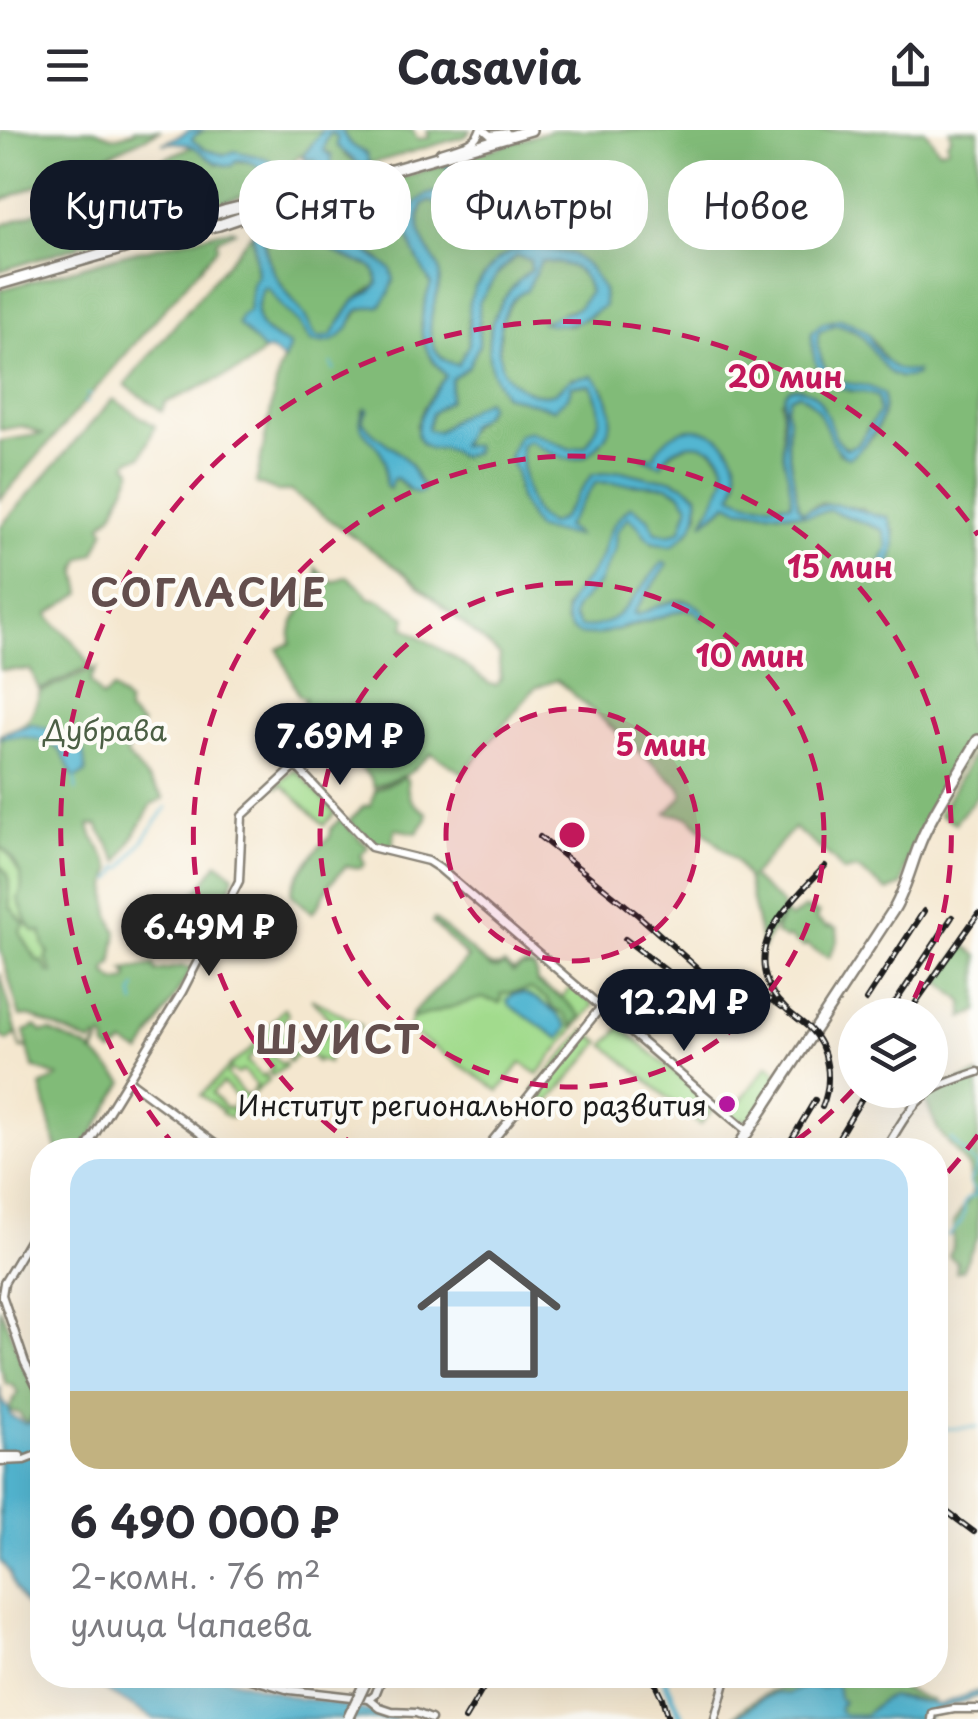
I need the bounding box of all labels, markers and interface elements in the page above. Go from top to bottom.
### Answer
text: Casavia [397,31,581,99]
icon: menu [40,38,95,93]
icon: share [883,38,938,93]
chip: Купить [30,160,219,250]
chip: Снять [239,160,411,250]
chip: Фильтры [431,160,648,250]
chip: Новое [668,160,844,250]
text: 20 мин [727,353,843,398]
text: 15 мин [787,543,893,588]
district label: СОГЛАСИЕ [90,563,328,620]
text: 10 мин [695,632,805,677]
pin: 7.69M ₽ [248,703,432,788]
park label: Дубрава [42,708,167,751]
text: 7.69M ₽ [277,711,403,759]
text: 5 мин [615,721,707,766]
centre of rings [554,817,590,853]
pin: 6.49M ₽ [117,894,301,979]
text: 6.49M ₽ [143,902,275,950]
pin: 12.2M ₽ [592,969,776,1054]
text: 12.2M ₽ [619,977,749,1025]
map controls [838,998,948,1108]
button: layers [838,998,948,1108]
district label: ШУИСТ [254,1010,422,1067]
place label: Институт регионального развития [238,1083,707,1126]
marker: Институт регионального развития [716,1093,738,1115]
icon: home [399,1224,579,1404]
text: 6 490 000 ₽ [70,1489,339,1552]
text: 2-комн. · 76 m² [70,1552,321,1600]
text: улица Чапаева [70,1600,311,1648]

